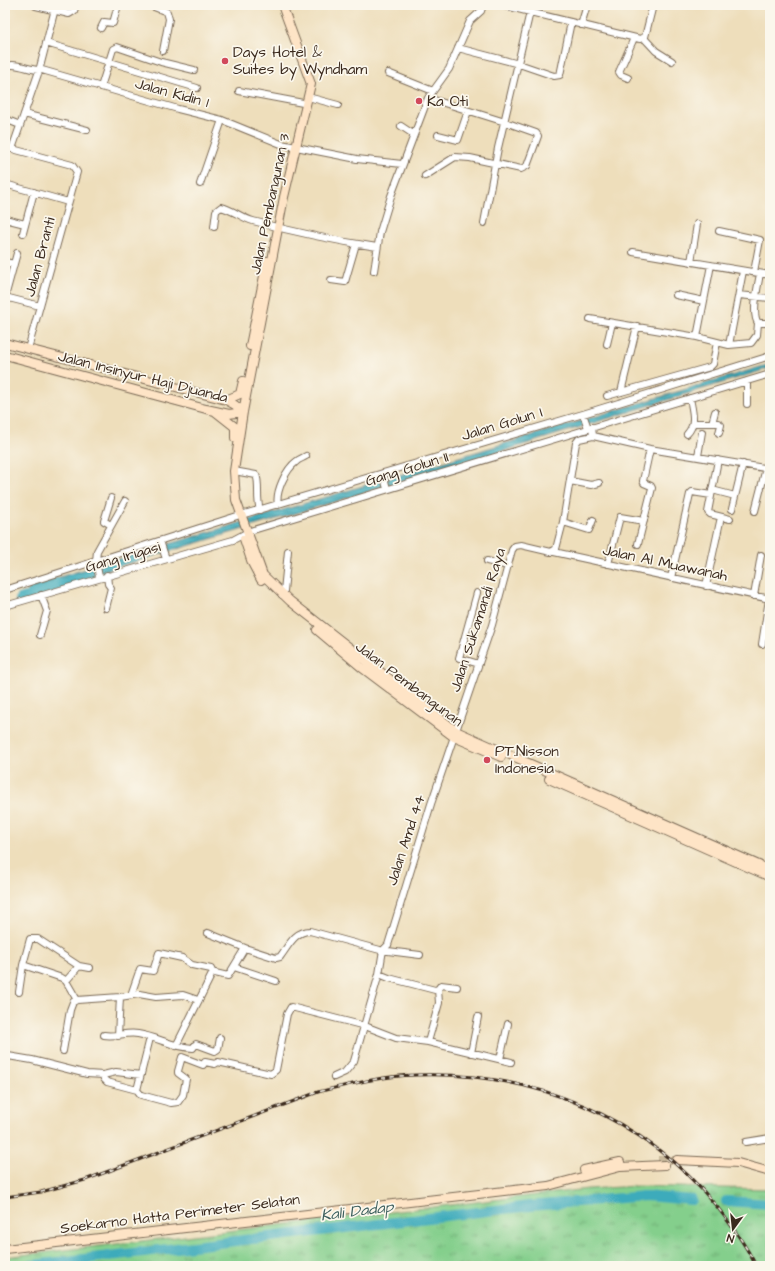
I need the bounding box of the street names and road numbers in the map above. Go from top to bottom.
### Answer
street label: Jalan Kidin 1 [133,73,211,113]
street label: Jalan Pembangunan 3 [245,131,296,277]
street label: Jalan Branti [19,214,61,299]
street label: Jalan Insinyur Haji Djuanda [56,346,231,409]
street label: Jalan Golun I [459,402,545,446]
street label: Gang Golun II [363,446,452,493]
street label: Gang Irigasi [83,536,164,579]
street label: Jalan Al Muawanah [601,540,730,587]
street label: Jalan Sukamandi Raya [445,545,512,695]
street label: Jalan Pembangunan [350,637,468,733]
street label: Jalan Amd 44 [381,792,431,888]
street label: Soekarno Hatta Perimeter Selatan [59,1189,301,1239]

